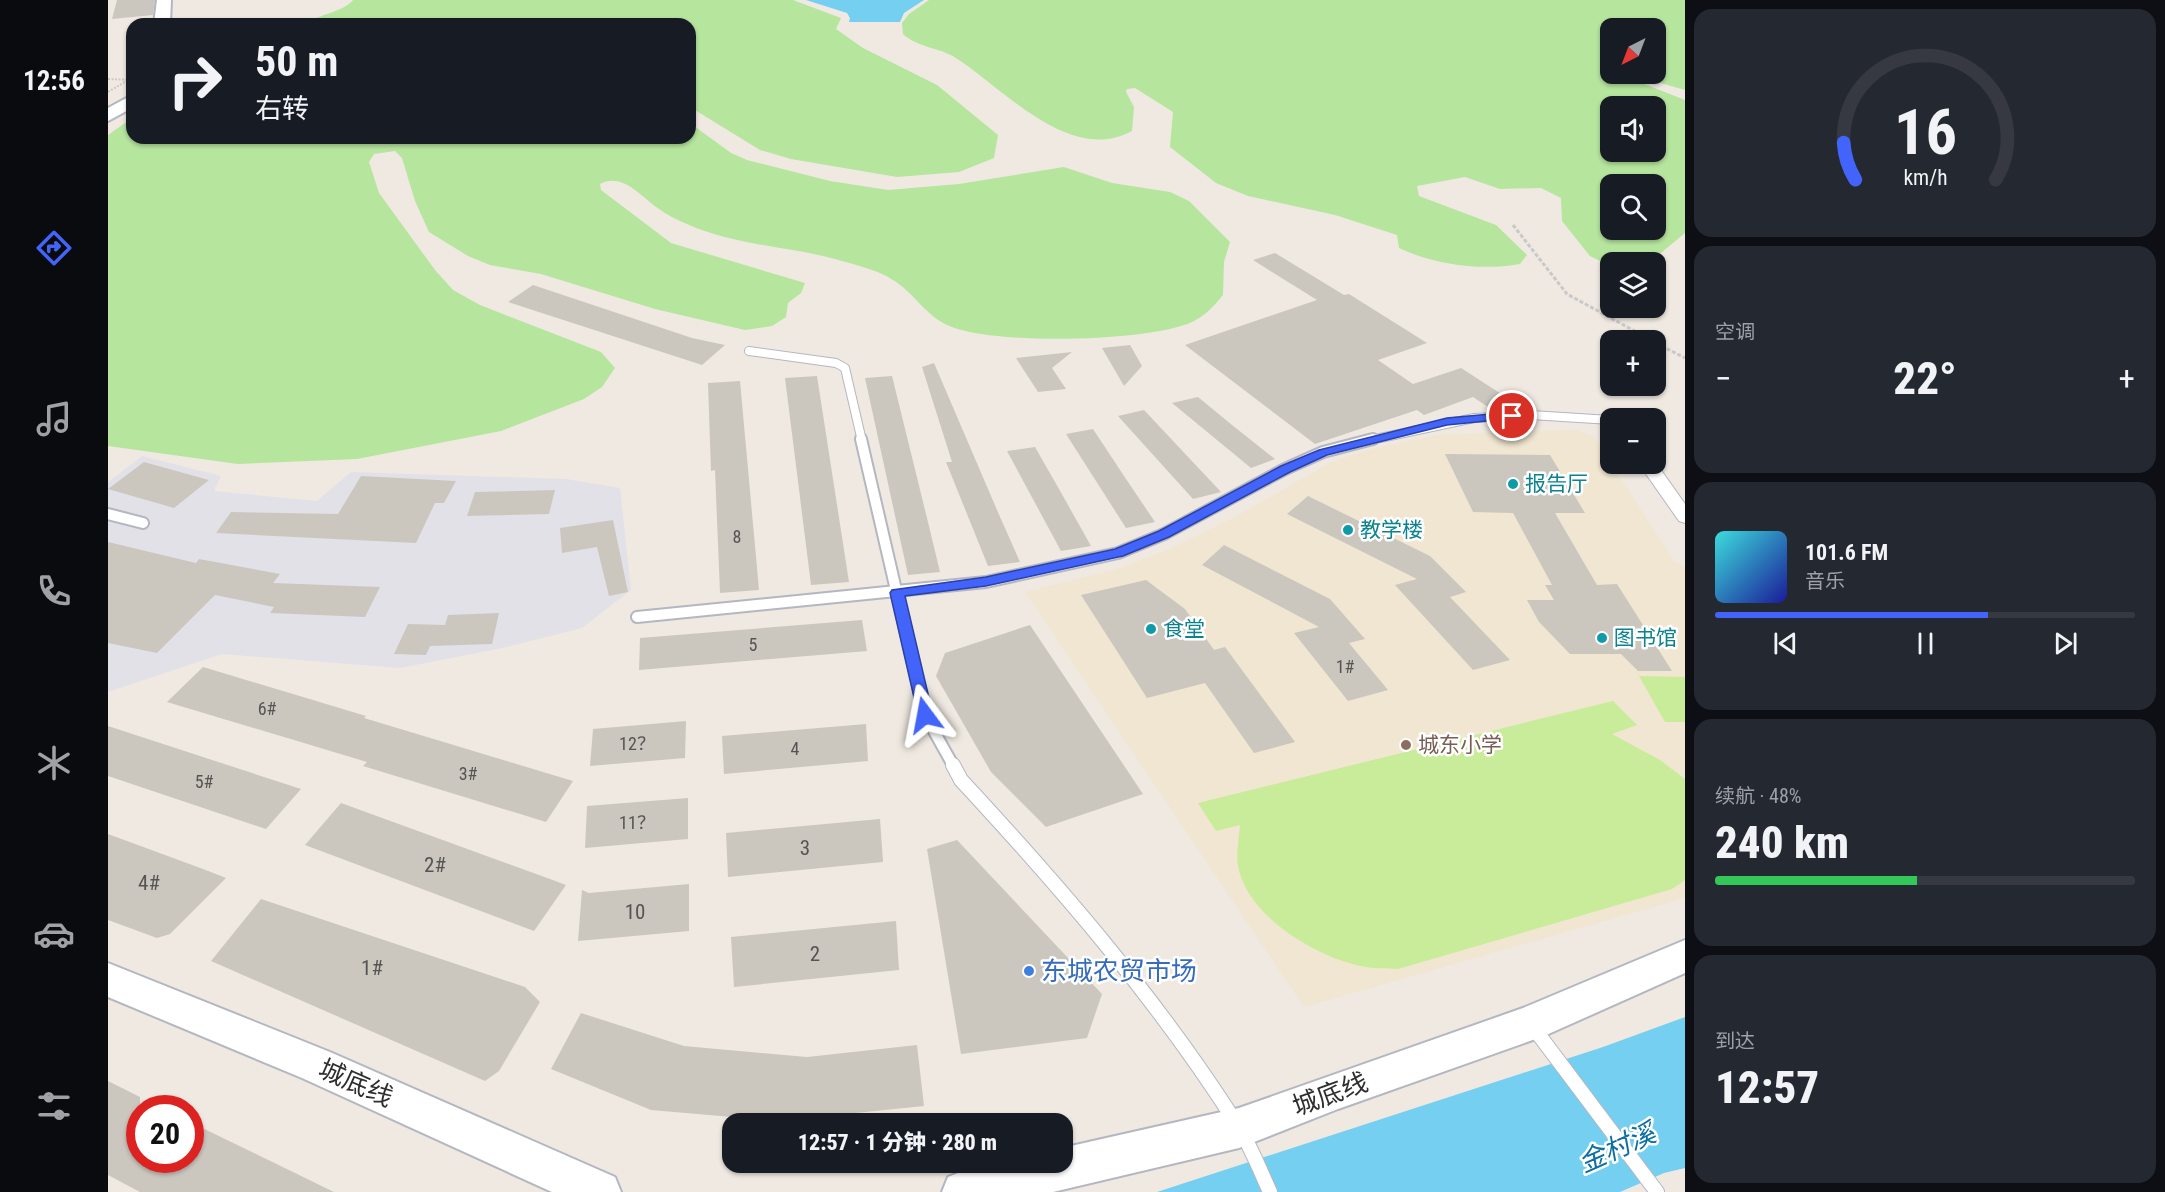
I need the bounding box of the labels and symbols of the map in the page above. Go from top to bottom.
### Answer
north arrow [1600,18,1666,84]
pin [1486,390,1537,441]
place label: 报告厅 [1525,472,1588,496]
marker: 报告厅 [1506,477,1520,491]
place label: 教学楼 [1360,518,1423,542]
marker: 教学楼 [1341,523,1355,537]
house number: 8 [733,526,741,547]
place label: 食堂 [1163,617,1205,641]
marker: 食堂 [1144,622,1158,636]
place label: 图书馆 [1614,626,1677,650]
marker: 图书馆 [1595,631,1609,645]
house number: 5 [749,634,758,655]
house number: 1# [1336,656,1355,677]
position arrow [893,683,957,747]
house number: 6# [258,698,277,719]
house number: 12？ [619,733,655,754]
place label: 城东小学 [1418,733,1502,757]
house number: 4 [791,738,800,759]
marker: 城东小学 [1399,738,1413,752]
house number: 3# [459,763,478,784]
house number: 5# [195,771,214,792]
house number: 11？ [619,812,655,833]
house number: 3 [800,836,810,860]
house number: 2# [424,853,446,877]
house number: 4# [138,871,160,895]
house number: 10 [625,900,645,924]
house number: 2 [810,942,820,966]
house number: 1# [361,956,383,980]
place label: 东城农贸市场 [1041,956,1197,986]
marker: 东城农贸市场 [1022,964,1036,978]
street label: 城底线 [314,1053,398,1113]
street label: 城底线 [1288,1067,1372,1121]
speed limit sign: 20 [126,1095,204,1173]
water label: 金村溪 [1573,1116,1663,1179]

